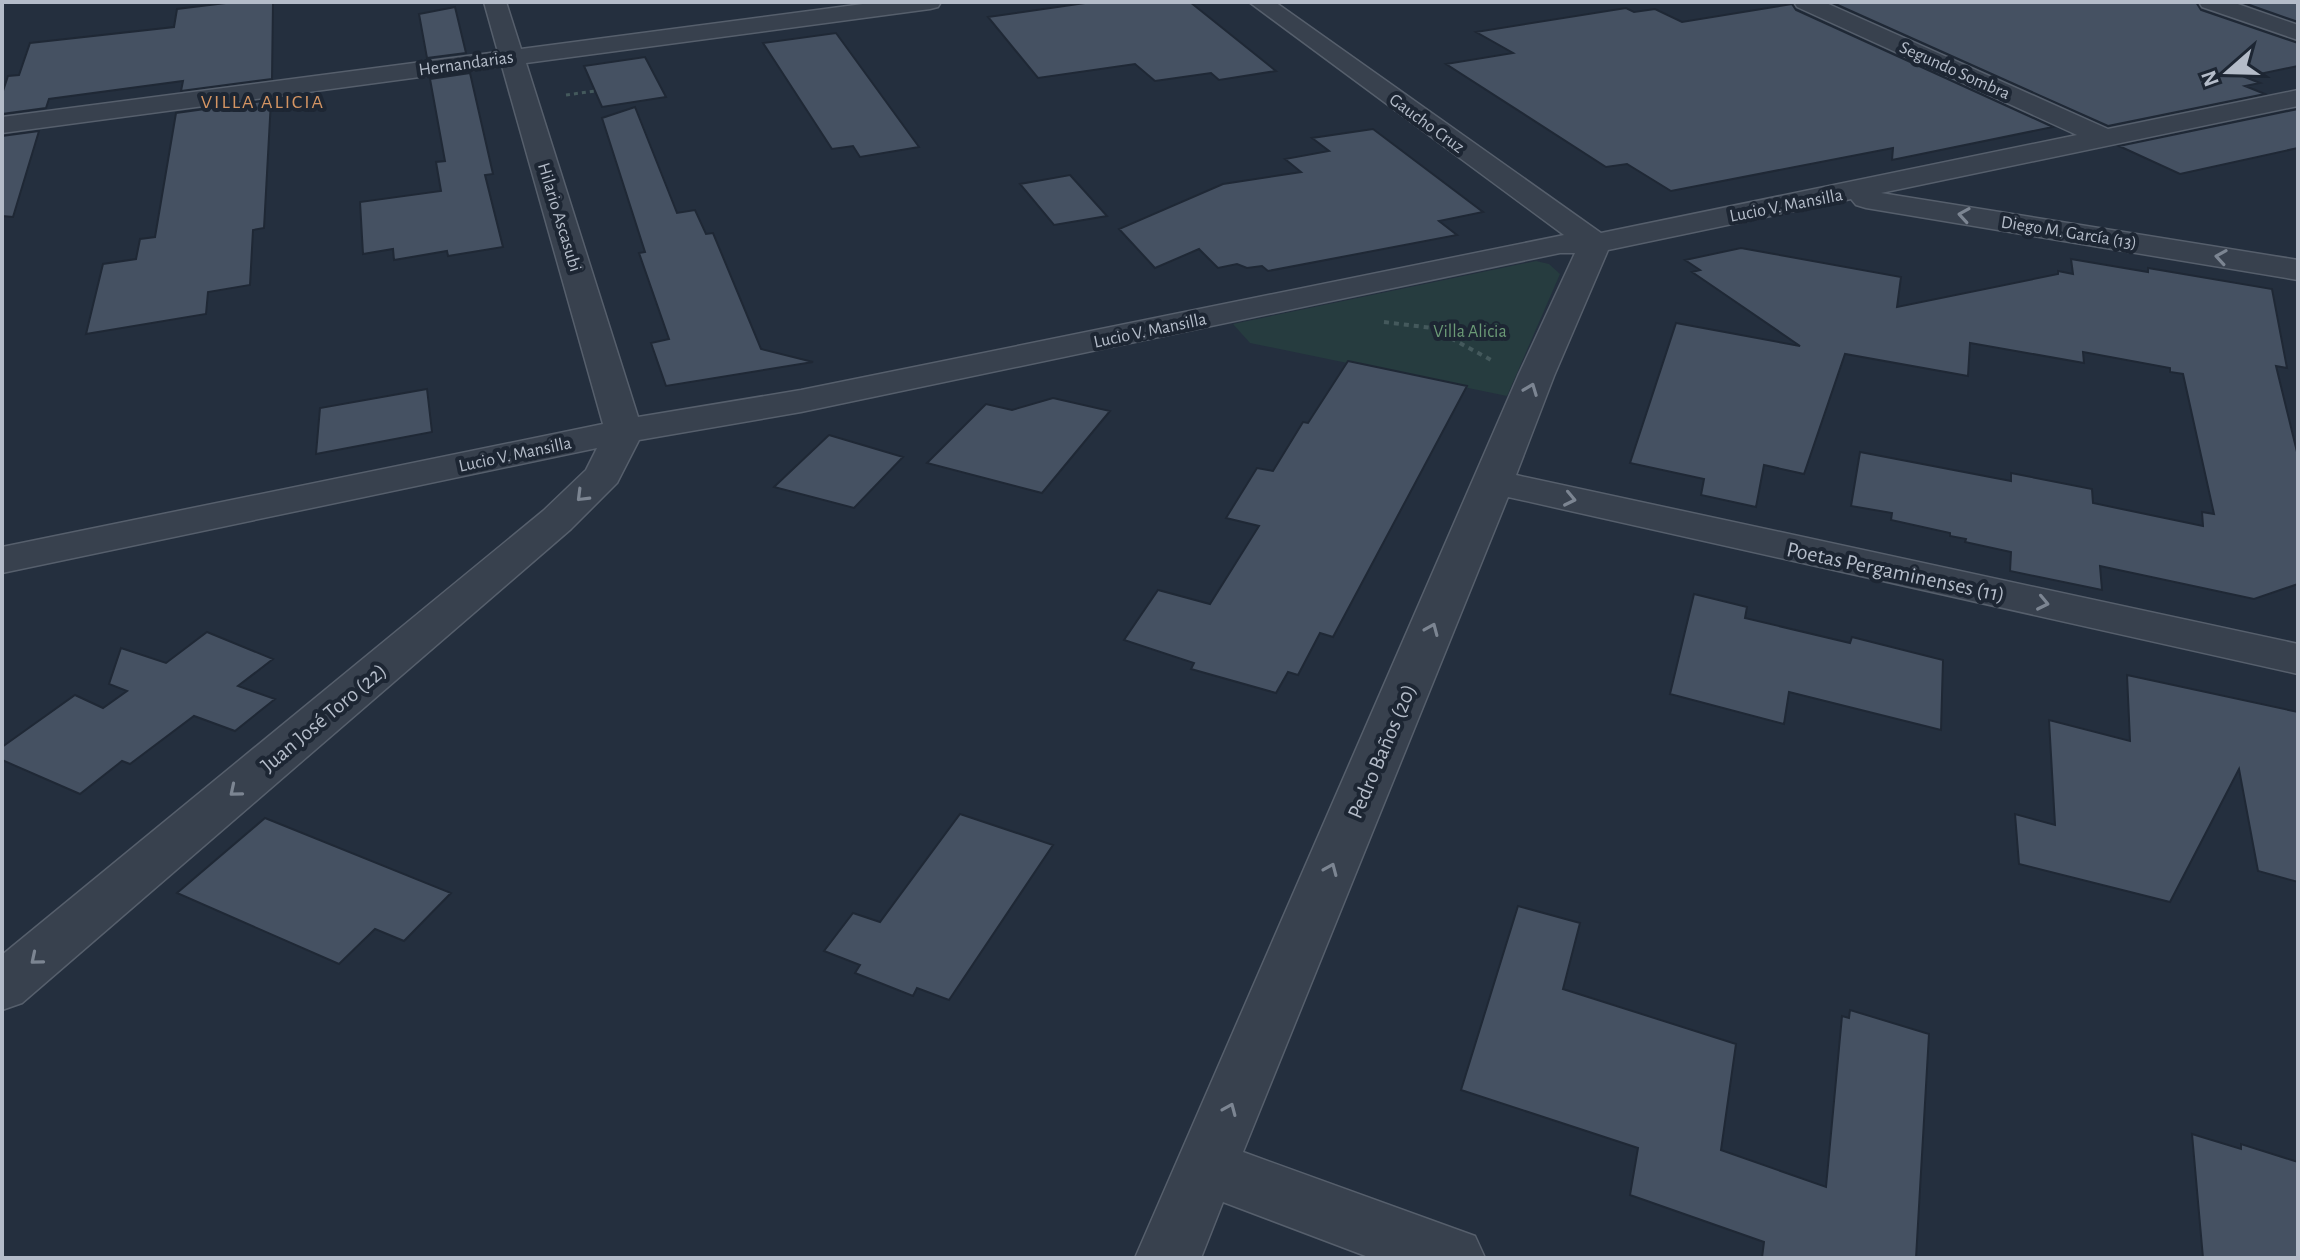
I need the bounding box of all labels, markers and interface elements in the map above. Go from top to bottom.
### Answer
north arrow [2188,32,2268,112]
street label: Segundo Sombra [1897,39,2012,103]
street label: Hernandarias [418,48,515,80]
text: N [2197,68,2223,89]
street label: Gaucho Cruz [1386,91,1467,157]
district label: VILLA ALICIA [201,92,325,112]
street label: Hilario Ascasubi [534,161,584,274]
street label: Lucio V. Mansilla [1728,186,1844,226]
one-way arrow [1958,207,1971,224]
street label: Diego M. García (13) [2000,213,2138,253]
one-way arrow [2214,249,2228,266]
street label: Lucio V. Mansilla [1092,310,1208,352]
park label: Villa Alicia [1433,323,1507,341]
one-way arrow [1521,383,1538,397]
street label: Lucio V. Mansilla [457,434,573,476]
one-way arrow [577,487,591,501]
one-way arrow [1563,490,1577,507]
street label: Poetas Pergaminenses (11) [1785,538,2007,606]
one-way arrow [2036,594,2049,611]
one-way arrow [1423,623,1439,637]
street label: Juan José Toro (22) [257,659,391,776]
street label: Pedro Baños (20) [1344,681,1420,822]
one-way arrow [229,781,244,796]
one-way arrow [1322,863,1338,877]
one-way arrow [30,949,45,964]
one-way arrow [1221,1103,1237,1117]

